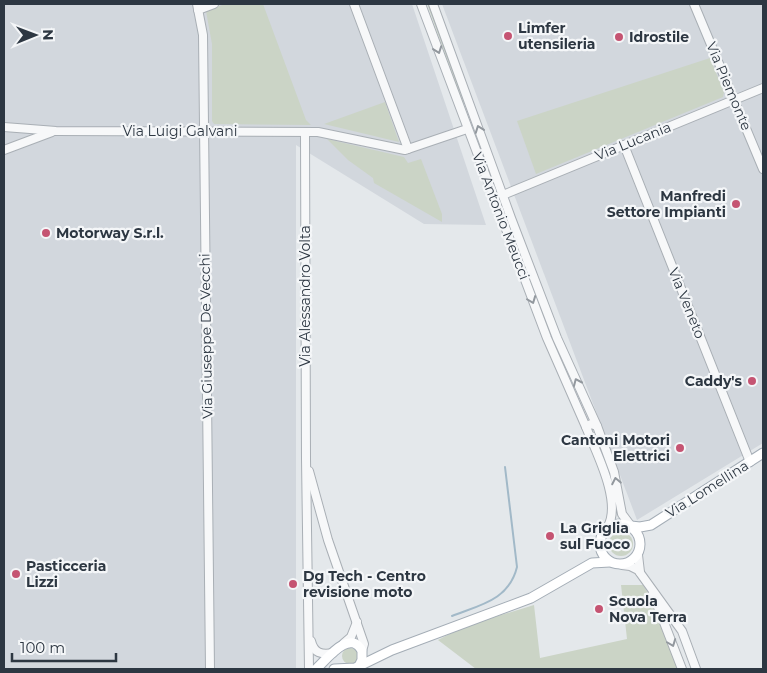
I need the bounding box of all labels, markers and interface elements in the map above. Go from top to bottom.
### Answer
north arrow [10,10,60,60]
place label: Limfer utensileria [518,19,596,53]
place label: Idrostile [629,28,689,46]
text: N [39,29,57,41]
marker: Limfer utensileria [502,30,514,42]
marker: Idrostile [613,31,625,43]
street label: Via Piemonte [702,39,756,133]
one-way arrow [432,45,442,53]
street label: Via Lucania [592,118,674,164]
street label: Via Luigi Galvani [122,122,238,140]
one-way arrow [475,126,485,134]
street label: Via Antonio Meucci [468,150,534,282]
place label: Manfredi Settore Impianti [607,187,726,221]
marker: Manfredi Settore Impianti [730,198,742,210]
place label: Motorway S.r.l. [56,224,164,242]
street label: Via Alessandro Volta [296,225,314,367]
marker: Motorway S.r.l. [40,227,52,239]
street label: Via Giuseppe De Vecchi [196,253,216,419]
street label: Via Veneto [665,265,709,341]
one-way arrow [526,295,537,304]
place label: Caddy's [685,372,743,390]
marker: Caddy's [746,375,758,387]
one-way arrow [572,378,583,387]
place label: Cantoni Motori Elettrici [561,431,670,465]
marker: Cantoni Motori Elettrici [674,442,686,454]
street label: Via Lomellina [662,456,752,522]
one-way arrow [611,476,622,485]
place label: La Griglia sul Fuoco [560,519,630,553]
marker: La Griglia sul Fuoco [544,530,556,542]
place label: Pasticceria Lizzi [26,557,106,591]
place label: Dg Tech - Centro revisione moto [303,567,426,601]
marker: Pasticceria Lizzi [10,568,22,580]
marker: Dg Tech - Centro revisione moto [287,578,299,590]
place label: Scuola Nova Terra [609,592,687,626]
marker: Scuola Nova Terra [593,603,605,615]
scale bar [12,630,116,662]
text: 100 m [20,638,65,657]
one-way arrow [666,639,676,647]

